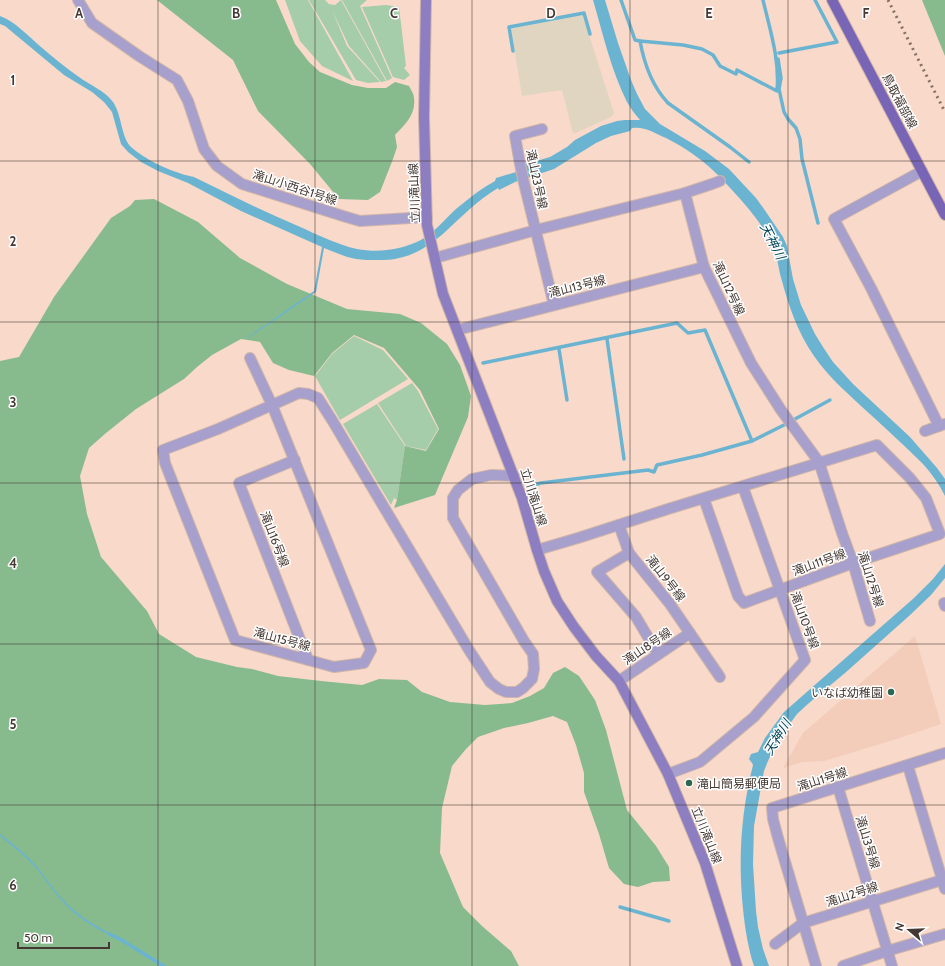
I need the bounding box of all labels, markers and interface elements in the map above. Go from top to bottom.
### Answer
text: A [75,5,84,21]
text: B [232,5,240,21]
text: C [390,5,398,21]
text: D [546,5,556,21]
text: E [705,5,713,21]
text: F [863,5,870,21]
street label: 鳥取福部線 [879,71,921,131]
text: 1 [11,72,15,88]
street label: 滝山23号線 [523,148,551,210]
street label: 立川滝山線 [405,163,423,223]
street label: 滝山小西谷1号線 [251,166,339,208]
water label: 天神川 [757,220,790,264]
text: 2 [10,233,17,249]
street label: 滝山12号線 [710,258,748,318]
street label: 滝山13号線 [547,272,607,300]
text: 3 [9,394,17,410]
street label: 立川滝山線 [518,466,550,528]
street label: 滝山16号線 [257,509,293,569]
street label: 滝山11号線 [790,545,848,579]
street label: 滝山12号線 [855,549,887,609]
street label: 滝山9号線 [643,552,689,604]
text: 4 [9,555,17,571]
street label: 滝山10号線 [788,589,822,651]
street label: 滝山15号線 [252,624,312,654]
street label: 滝山8号線 [620,624,674,668]
place label: いなば幼稚園 [811,685,883,700]
marker: いなば幼稚園 [886,687,896,697]
water label: 天神川 [760,715,795,758]
text: 5 [10,716,17,732]
street label: 滝山1号線 [795,764,849,794]
place label: 滝山簡易郵便局 [697,776,781,791]
marker: 滝山簡易郵便局 [684,778,694,788]
street label: 立川滝山線 [689,804,725,866]
street label: 滝山3号線 [853,814,883,870]
text: 6 [9,877,17,893]
street label: 滝山2号線 [824,878,880,910]
north arrow [889,910,929,950]
text: N [892,921,907,933]
scale bar [18,924,109,950]
text: 50 m [24,930,52,945]

